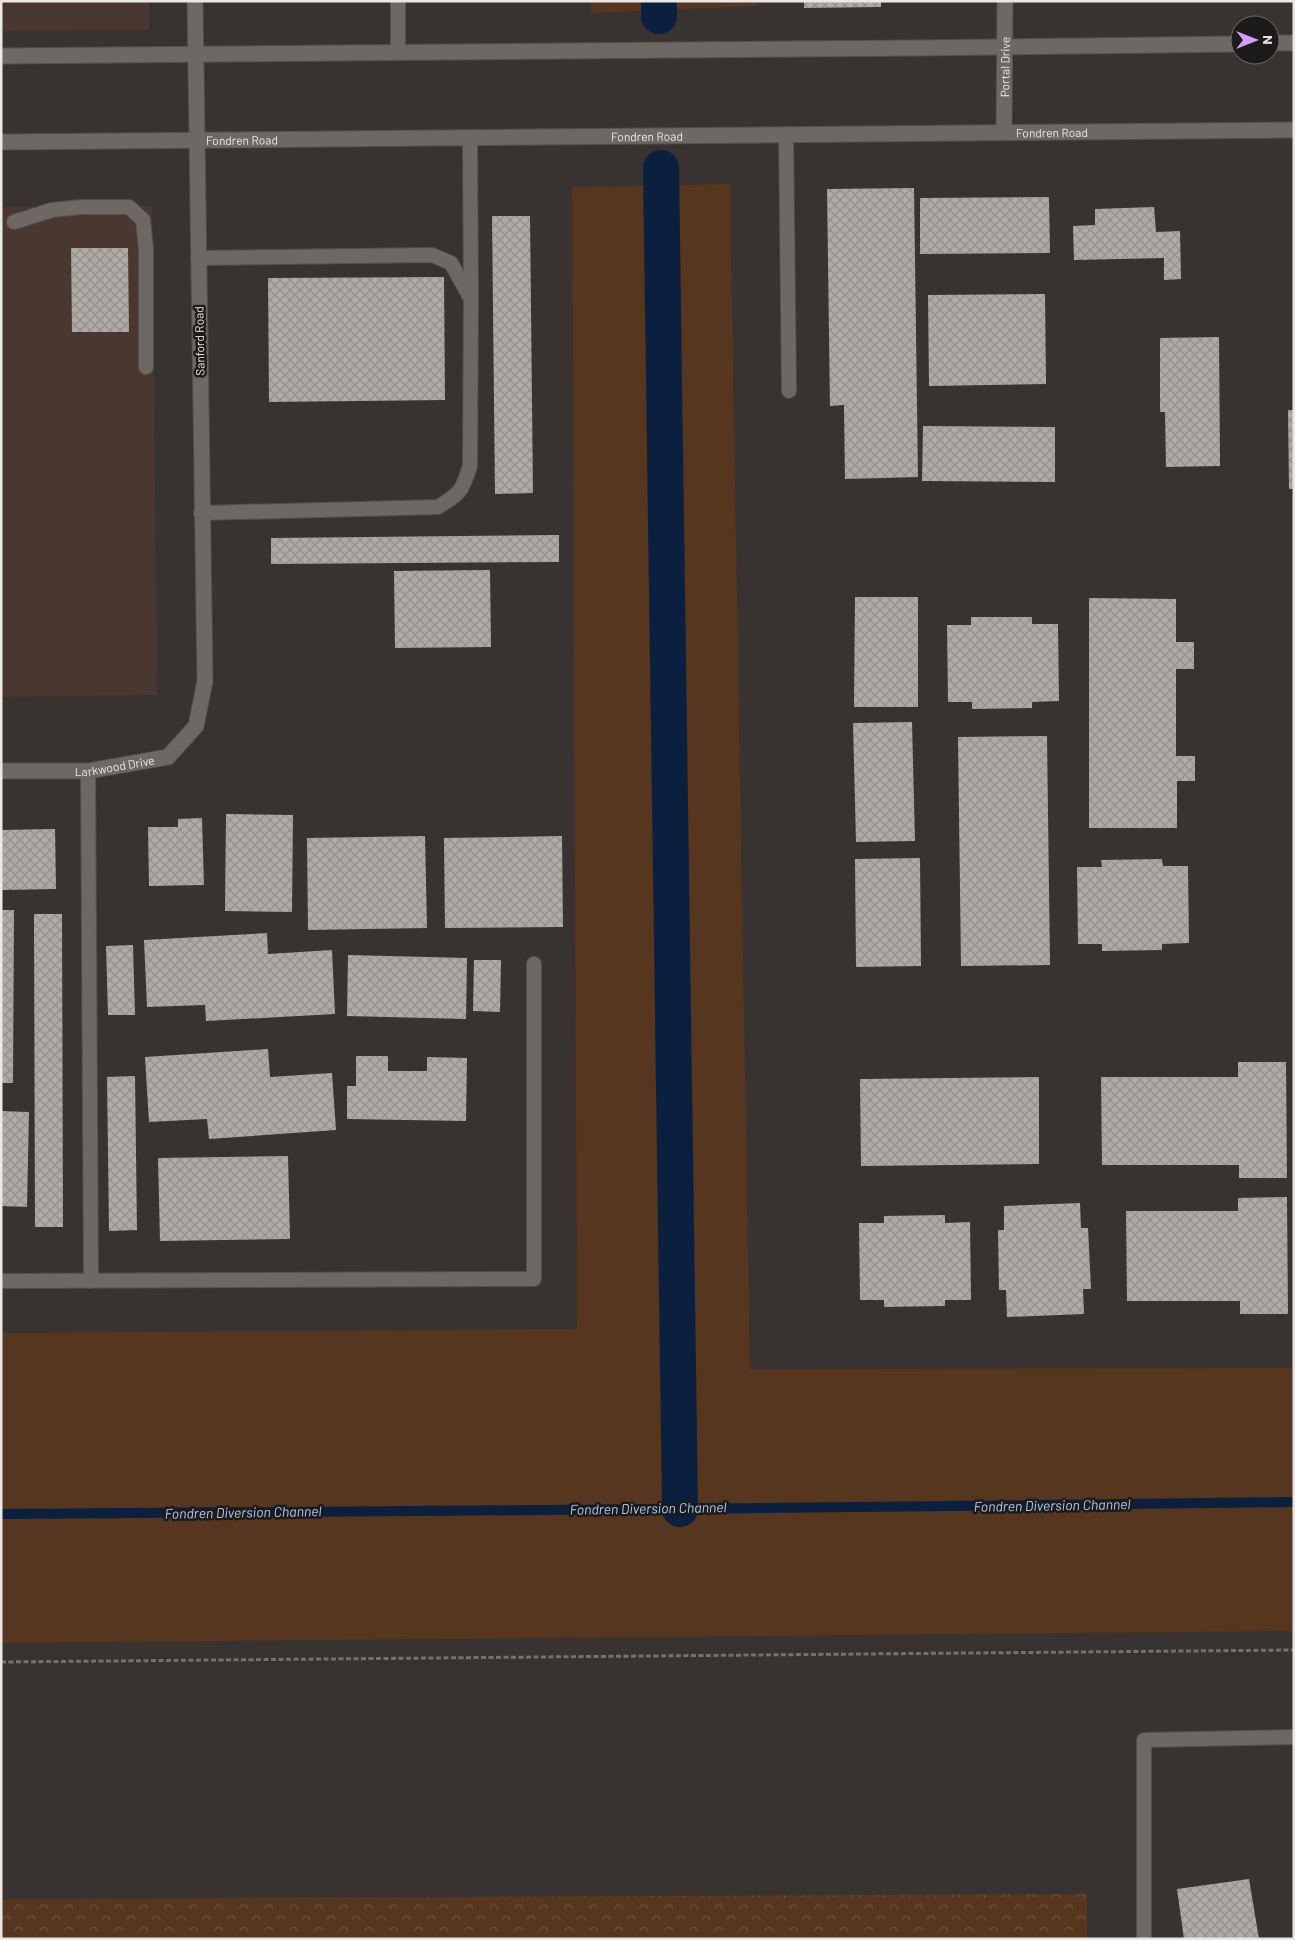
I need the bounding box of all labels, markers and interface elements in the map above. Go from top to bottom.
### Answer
north arrow [1230,15,1280,65]
text: N [1260,35,1277,45]
street label: Portal Drive [997,37,1012,97]
street label: Fondren Road [1016,125,1088,140]
street label: Fondren Road [611,129,683,143]
street label: Fondren Road [206,132,278,147]
street label: Sanford Road [191,306,207,376]
street label: Larkwood Drive [75,753,156,778]
water label: Fondren Diversion Channel [973,1495,1131,1515]
water label: Fondren Diversion Channel [569,1498,727,1518]
water label: Fondren Diversion Channel [164,1502,322,1522]

